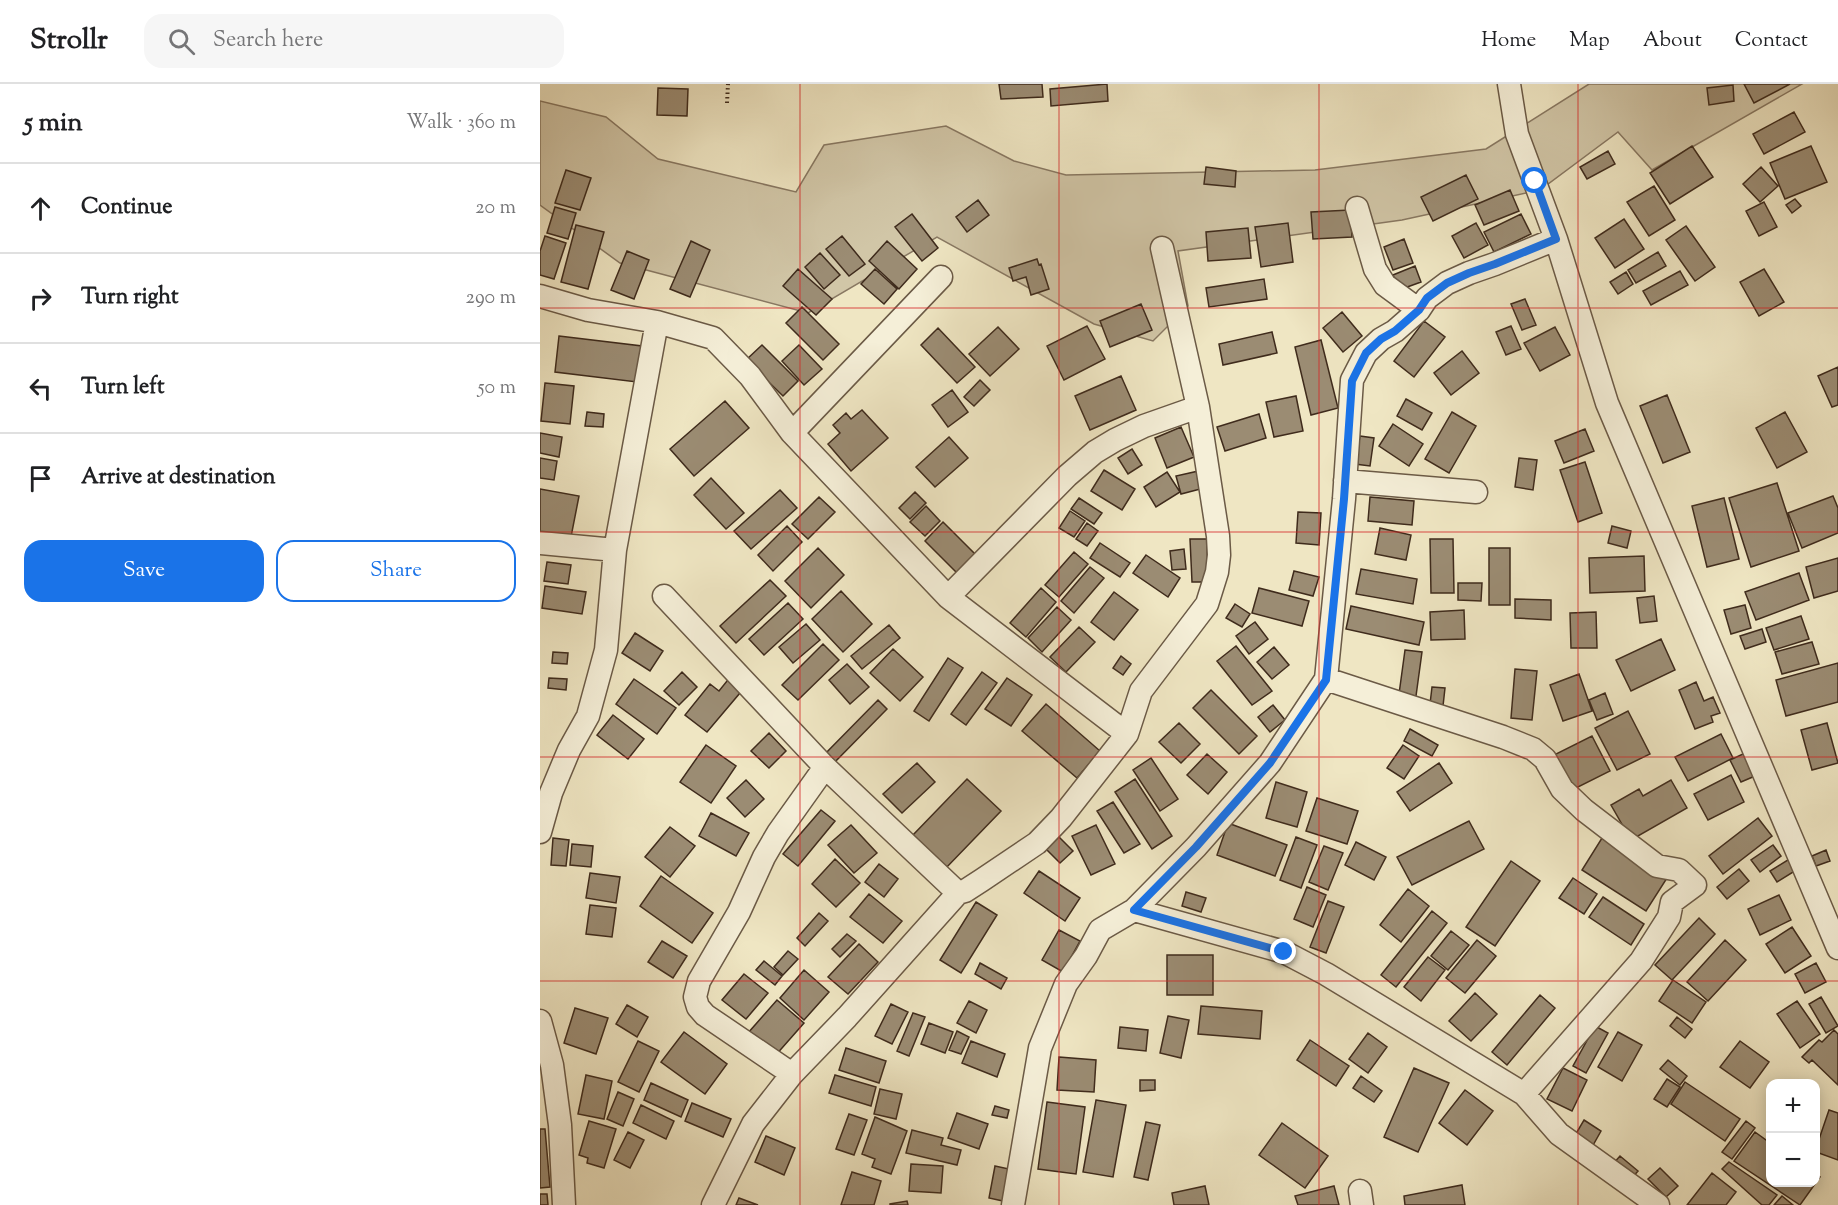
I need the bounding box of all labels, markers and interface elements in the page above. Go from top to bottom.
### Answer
search box [144,14,564,68]
text: Strollr [30,21,108,61]
icon: search [165,25,198,58]
text: Search here [213,25,323,57]
text: Home [1481,26,1536,56]
text: Map [1569,26,1610,56]
text: About [1643,26,1702,56]
text: Contact [1735,26,1808,56]
text: 5 min [24,105,83,142]
text: Walk · 360 m [406,109,516,138]
route start [1521,167,1547,193]
icon: ahead [24,192,57,225]
text: Continue [81,192,172,224]
text: 20 m [475,194,516,223]
icon: right [24,282,57,315]
text: Turn right [81,282,178,314]
text: 290 m [466,284,516,313]
icon: left [24,372,57,405]
text: Turn left [81,372,164,404]
text: 50 m [478,374,516,403]
icon: arrive [24,462,57,495]
text: Arrive at destination [81,462,276,494]
button: Save [24,540,264,602]
button: Share [276,540,516,602]
route end [1270,938,1296,964]
map controls [1766,1079,1820,1187]
button: + [1766,1079,1820,1133]
button: − [1766,1133,1820,1187]

